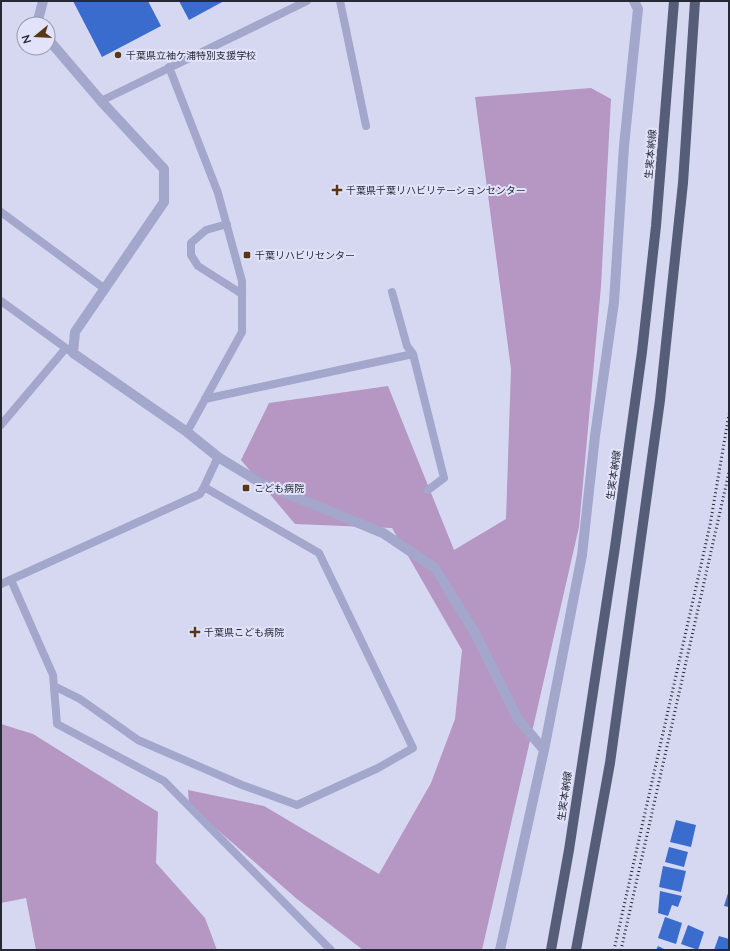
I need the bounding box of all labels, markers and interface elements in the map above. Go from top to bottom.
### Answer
north arrow [16,16,56,56]
text: N [19,33,34,45]
place label: 千葉県立袖ケ浦特別支援学校 [126,49,256,61]
marker: 千葉県立袖ケ浦特別支援学校 [113,50,123,60]
street label: 生実本納線 [642,129,658,179]
marker: 千葉県千葉リハビリテーションセンター [331,184,343,196]
place label: 千葉県千葉リハビリテーションセンター [346,184,526,196]
place label: 千葉リハビリセンター [255,249,355,261]
marker: 千葉リハビリセンター [242,250,252,260]
street label: 生実本納線 [604,449,622,501]
place label: こども病院 [254,482,304,494]
marker: こども病院 [241,483,251,493]
marker: 千葉県こども病院 [189,626,201,638]
place label: 千葉県こども病院 [204,626,284,638]
street label: 生実本納線 [555,770,573,822]

